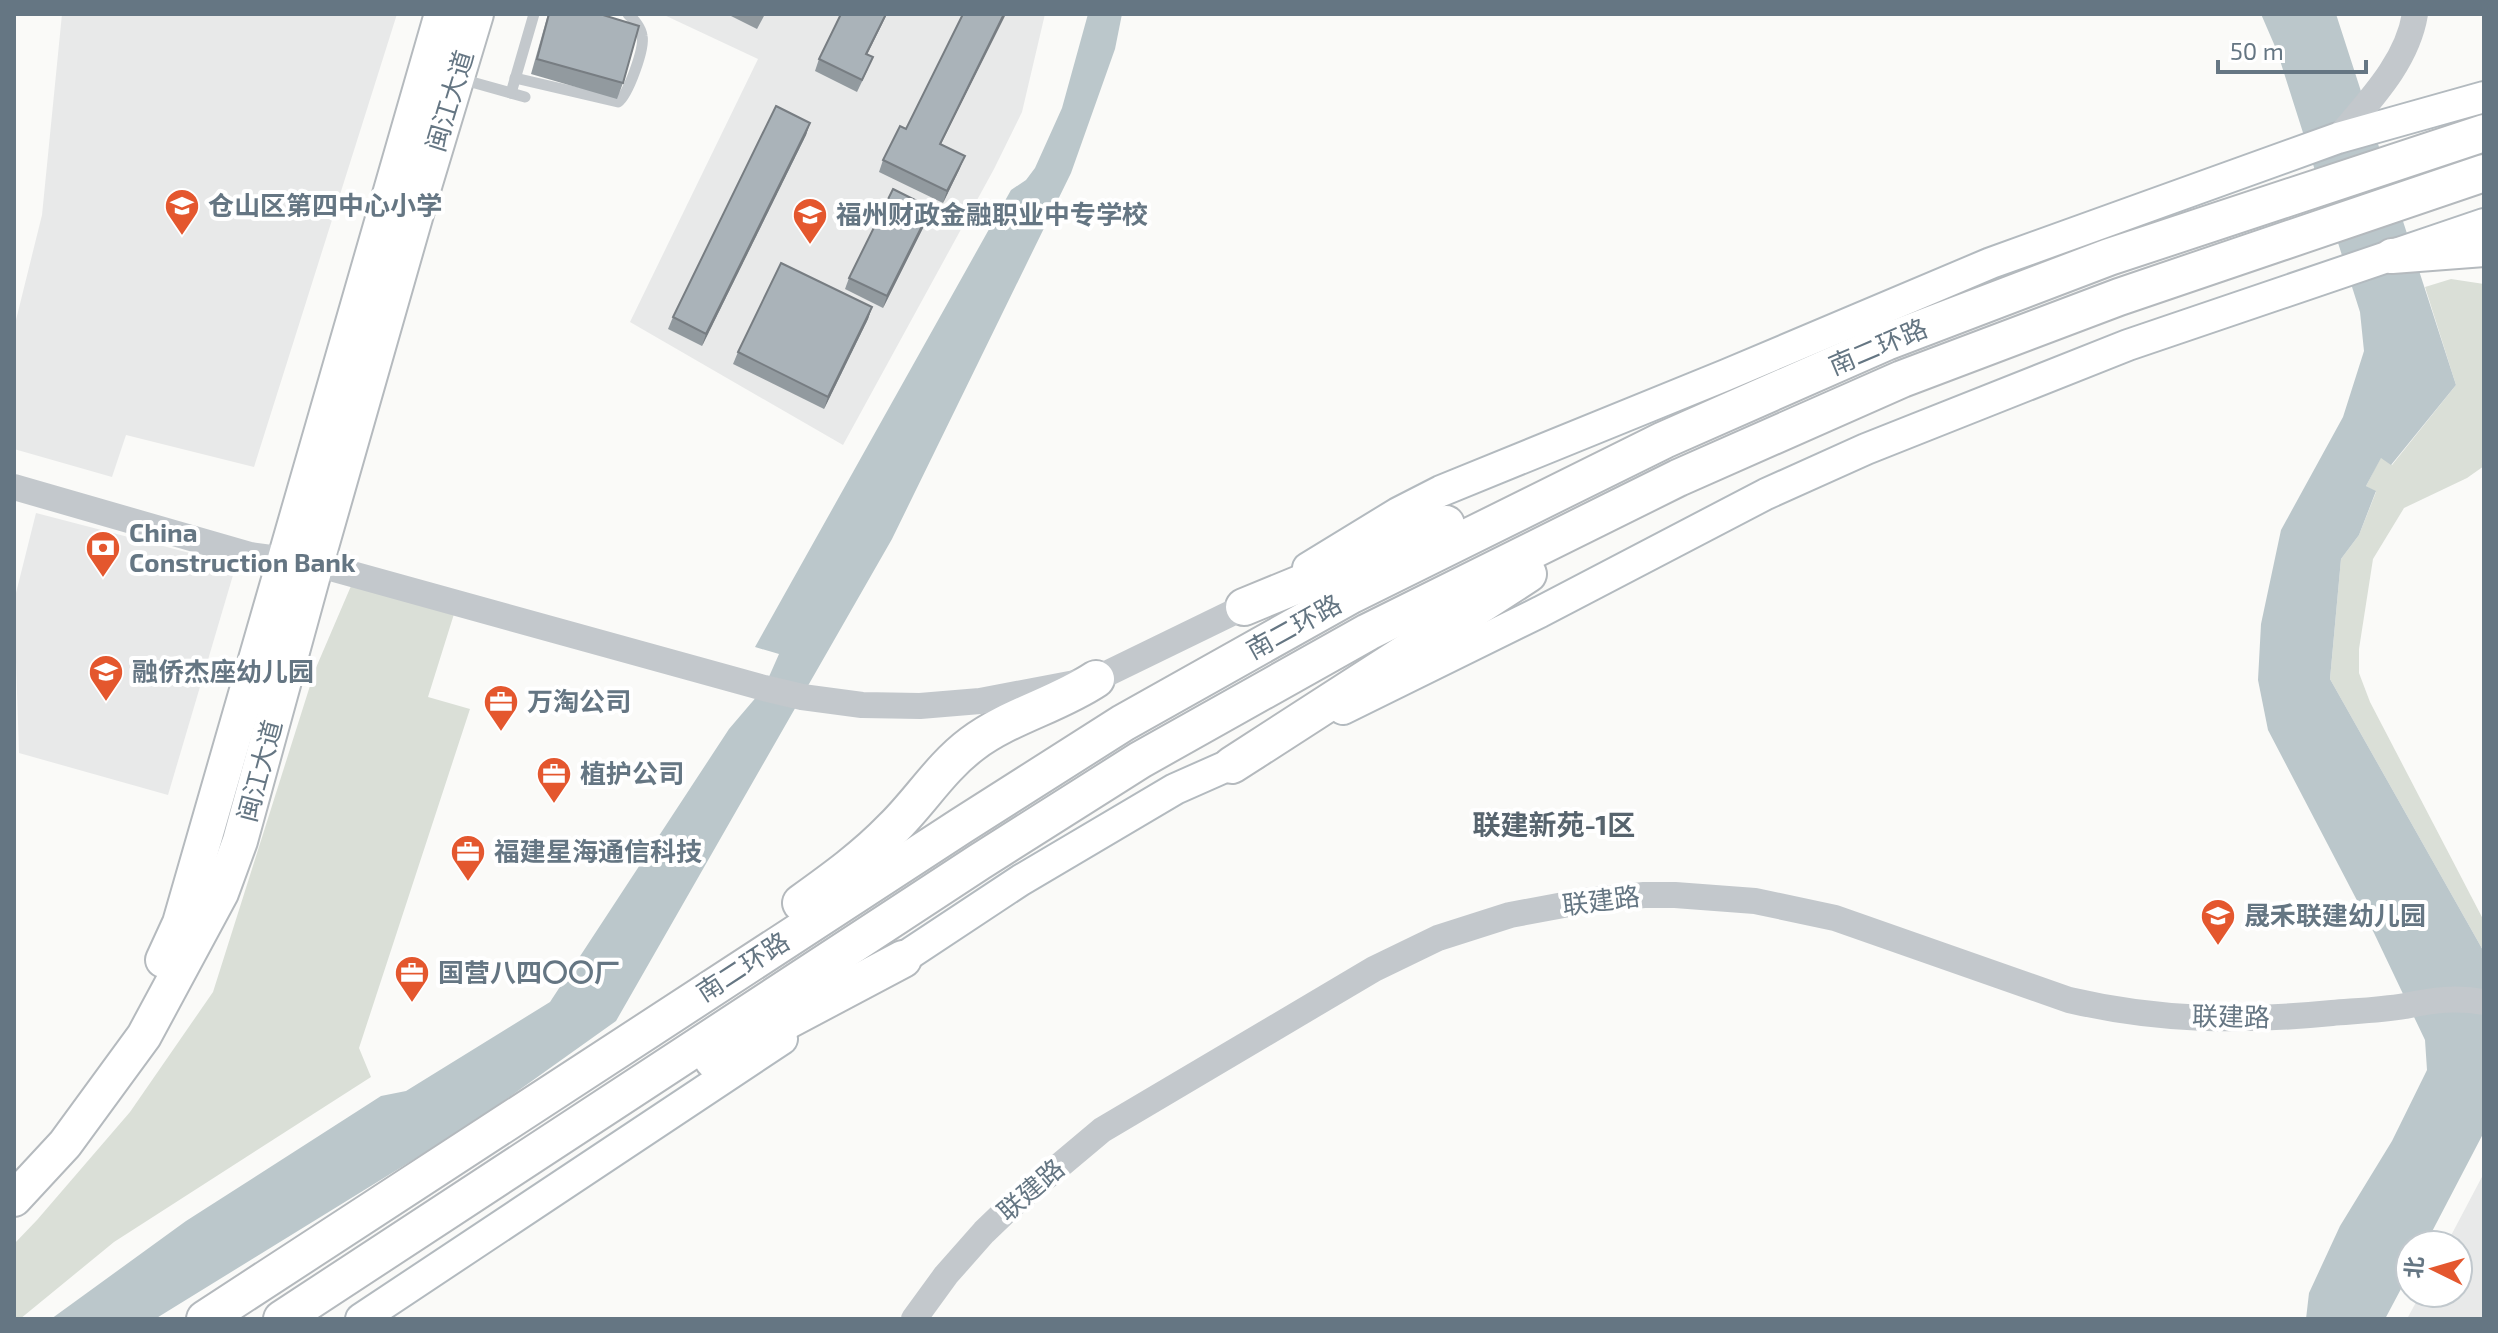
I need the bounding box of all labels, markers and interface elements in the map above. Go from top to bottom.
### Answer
scale bar [2218,24,2366,74]
text: 50 m [2230,36,2284,65]
street label: 闽江大道 [419,46,479,155]
school or university icon: 仓山区第四中心小学 [163,187,201,237]
place label: 仓山区第四中心小学 [208,189,442,220]
school or university icon: 福州财政金融职业中专学校 [791,196,829,246]
place label: 福州财政金融职业中专学校 [836,198,1148,229]
street label: 南二环路 [1823,311,1931,380]
place label: China Construction Bank [129,516,356,577]
bank icon: China Construction Bank [84,529,122,579]
street label: 南二环路 [1240,587,1346,664]
school or university icon: 融侨杰座幼儿园 [87,653,125,703]
place label: 融侨杰座幼儿园 [132,655,314,686]
office icon: 万淘公司 [482,683,520,733]
place label: 万淘公司 [527,685,631,716]
street label: 闽江大道 [230,716,287,825]
office icon: 植护公司 [535,755,573,805]
place label: 植护公司 [580,757,684,788]
district label: 联建新苑-1区 [1473,807,1635,841]
office icon: 福建星海通信科技 [449,833,487,883]
place label: 福建星海通信科技 [494,835,702,866]
street label: 联建路 [1560,879,1641,920]
school or university icon: 晟禾联建幼儿园 [2199,897,2237,947]
place label: 晟禾联建幼儿园 [2244,899,2426,930]
street label: 南二环路 [690,924,794,1007]
office icon: 国营八四〇〇厂 [393,954,431,1004]
place label: 国营八四〇〇厂 [438,956,620,987]
street label: 联建路 [2192,999,2270,1032]
street label: 联建路 [990,1152,1070,1226]
north arrow [2394,1229,2474,1309]
text: 北 [2399,1255,2427,1279]

